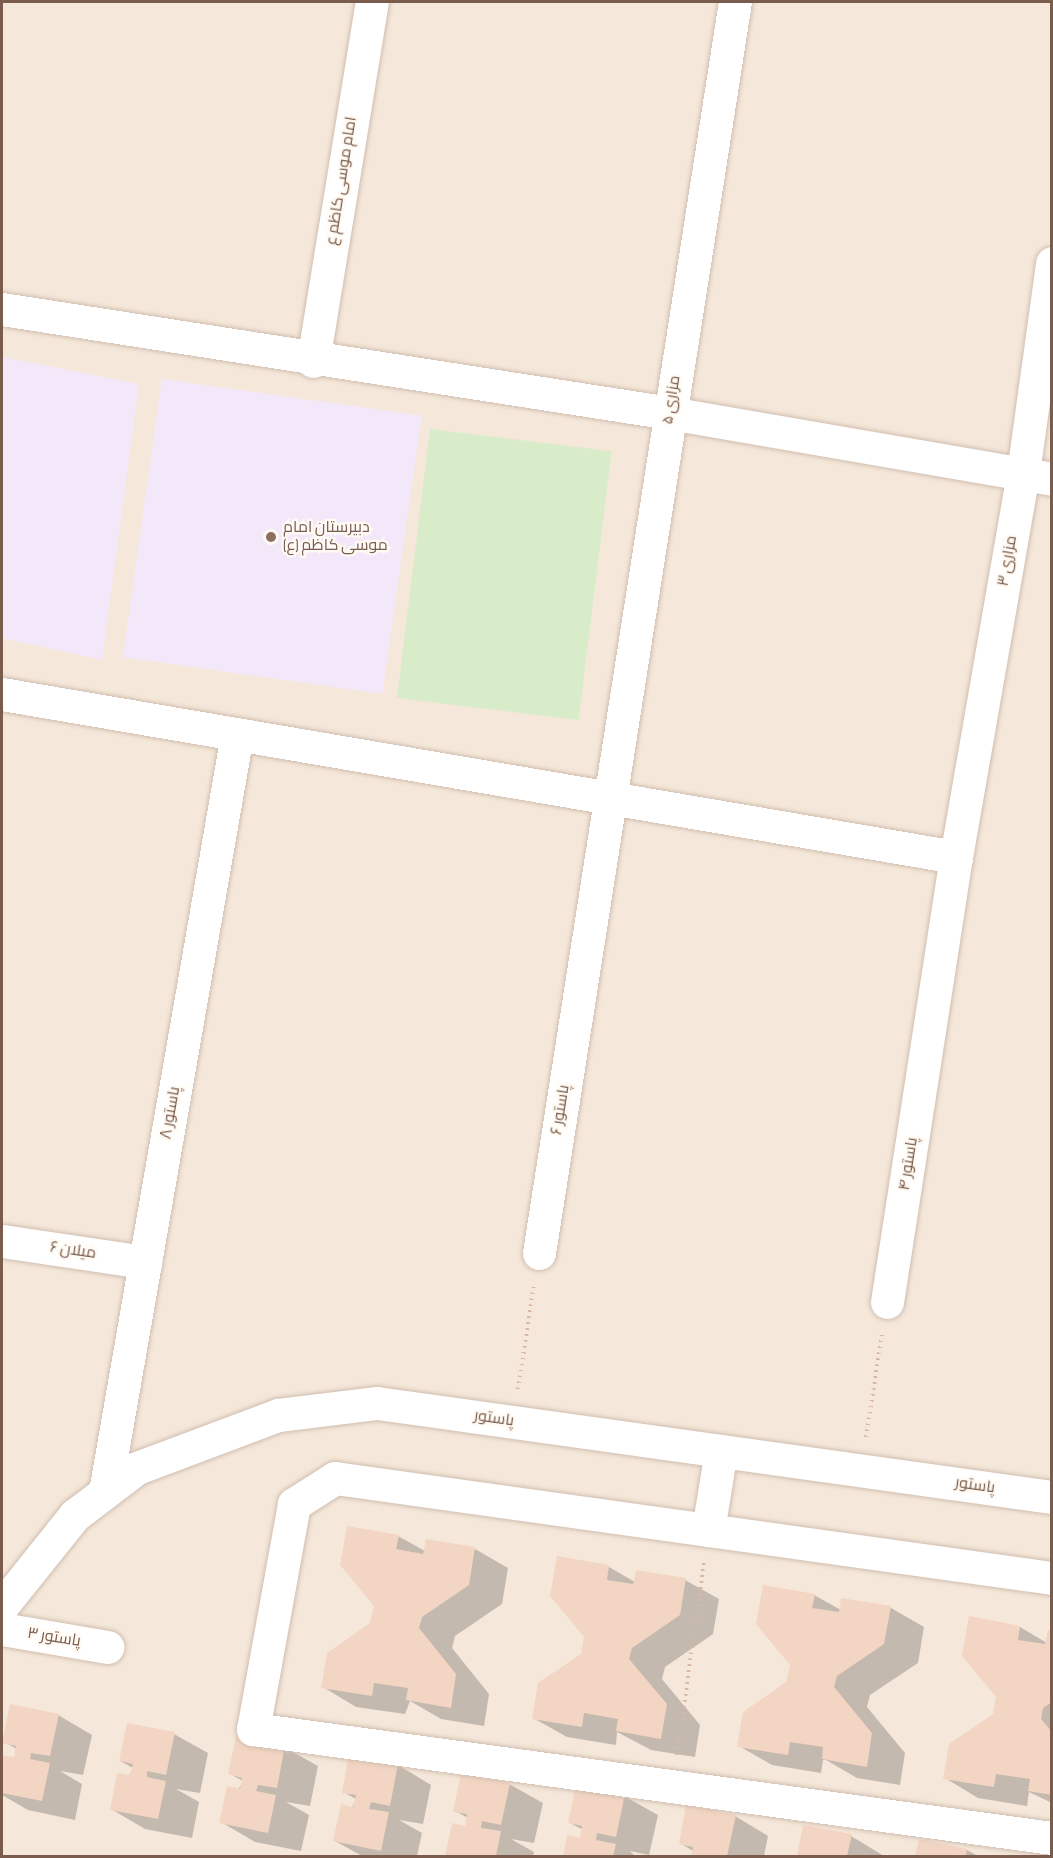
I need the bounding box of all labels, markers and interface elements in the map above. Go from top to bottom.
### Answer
street label: امام موسی کاظم ع [322,115,362,247]
street label: مزاری ۵ [659,374,685,426]
place label: دبیرستان امام موسی کاظم (ع) [283,518,388,556]
marker: دبیرستان امام موسی کاظم (ع) [264,530,278,544]
street label: مزاری ۳ [994,534,1022,588]
street label: پاستور ۶ [548,1084,574,1136]
street label: پاستور ۸ [157,1085,185,1141]
street label: پاستور ۴ [895,1136,923,1192]
street label: میلان ۶ [49,1238,97,1264]
street label: پاستور [473,1407,515,1431]
street label: پاستور [954,1474,996,1498]
street label: پاستور ۳ [26,1624,82,1652]

